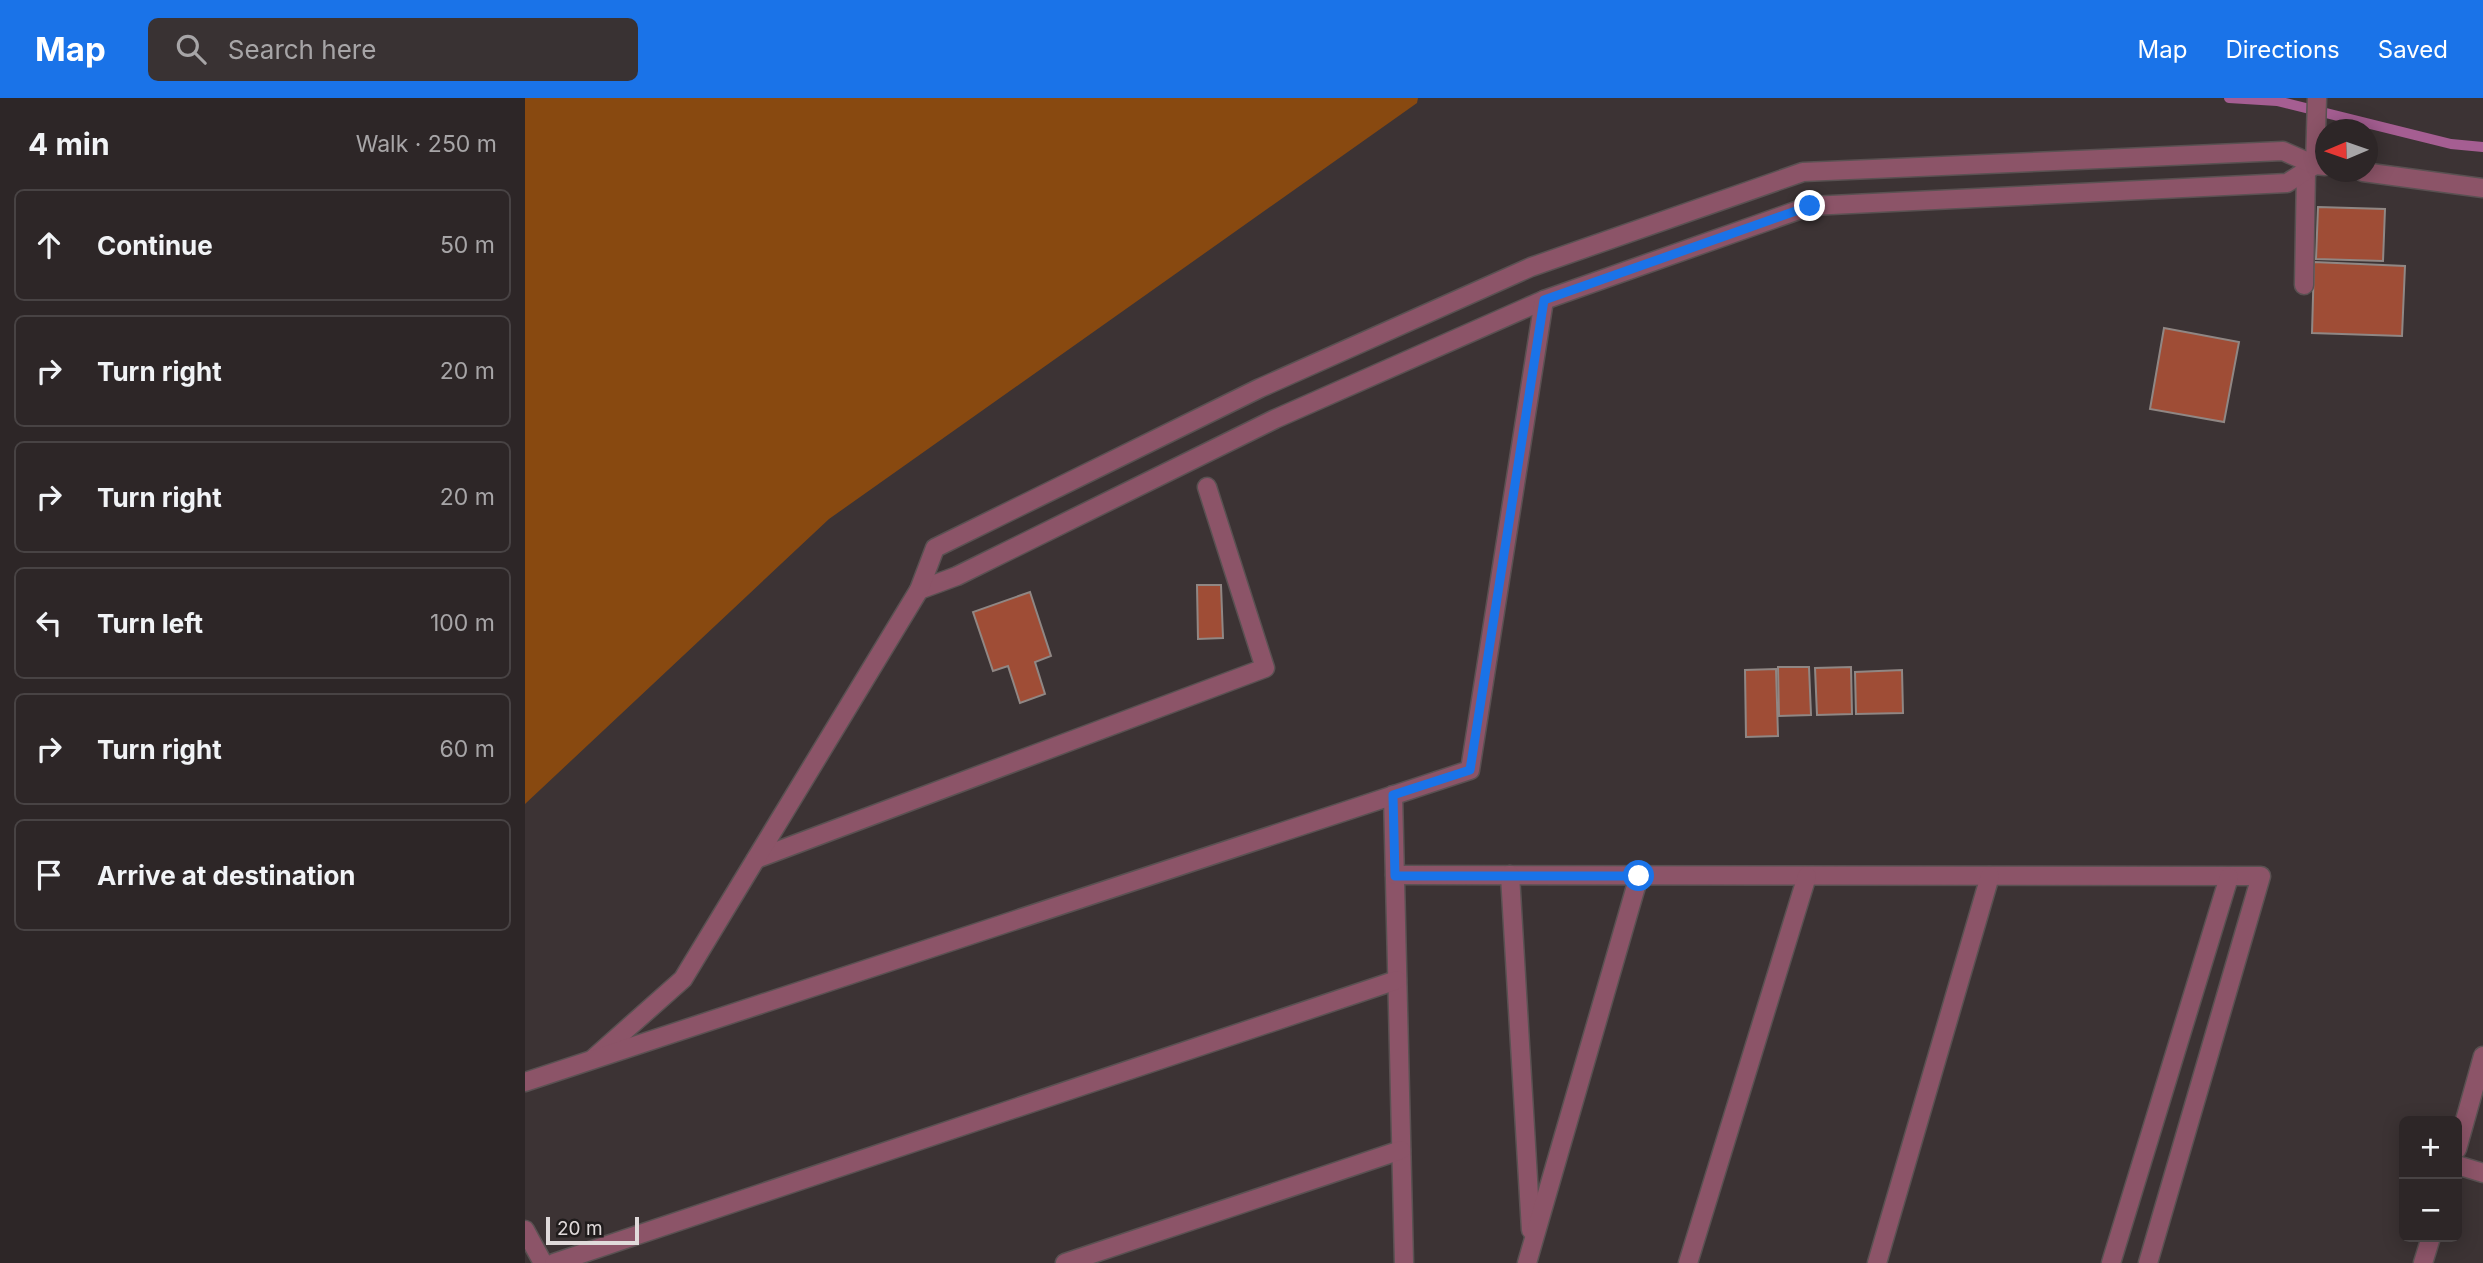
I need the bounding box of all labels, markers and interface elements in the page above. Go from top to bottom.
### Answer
search box [148,18,638,81]
text: Map [35,29,106,69]
icon: search [172,30,210,68]
text: Search here [228,34,376,65]
text: Map [2138,35,2187,64]
text: Directions [2225,35,2340,64]
text: Saved [2378,35,2448,64]
north arrow [2315,119,2378,182]
text: 4 min [28,126,110,162]
text: Walk · 250 m [356,130,497,158]
route end [1794,190,1825,221]
icon: ahead [30,226,68,264]
text: Continue [97,230,213,261]
text: 50 m [440,231,495,259]
icon: right [30,352,68,390]
text: Turn right [97,356,222,387]
text: 20 m [440,357,495,385]
icon: right [30,478,68,516]
text: Turn right [97,482,222,513]
text: 20 m [440,483,495,511]
icon: left [30,604,68,642]
text: Turn left [97,608,203,639]
text: 100 m [430,609,495,637]
icon: right [30,730,68,768]
text: Turn right [97,734,222,765]
text: 60 m [440,735,495,763]
icon: arrive [30,856,68,894]
text: Arrive at destination [97,860,356,891]
route start [1623,860,1654,891]
map controls [2399,1116,2462,1242]
button: + [2399,1116,2462,1179]
button: − [2399,1179,2462,1242]
scale bar [546,1214,639,1246]
text: 20 m [557,1217,603,1240]

